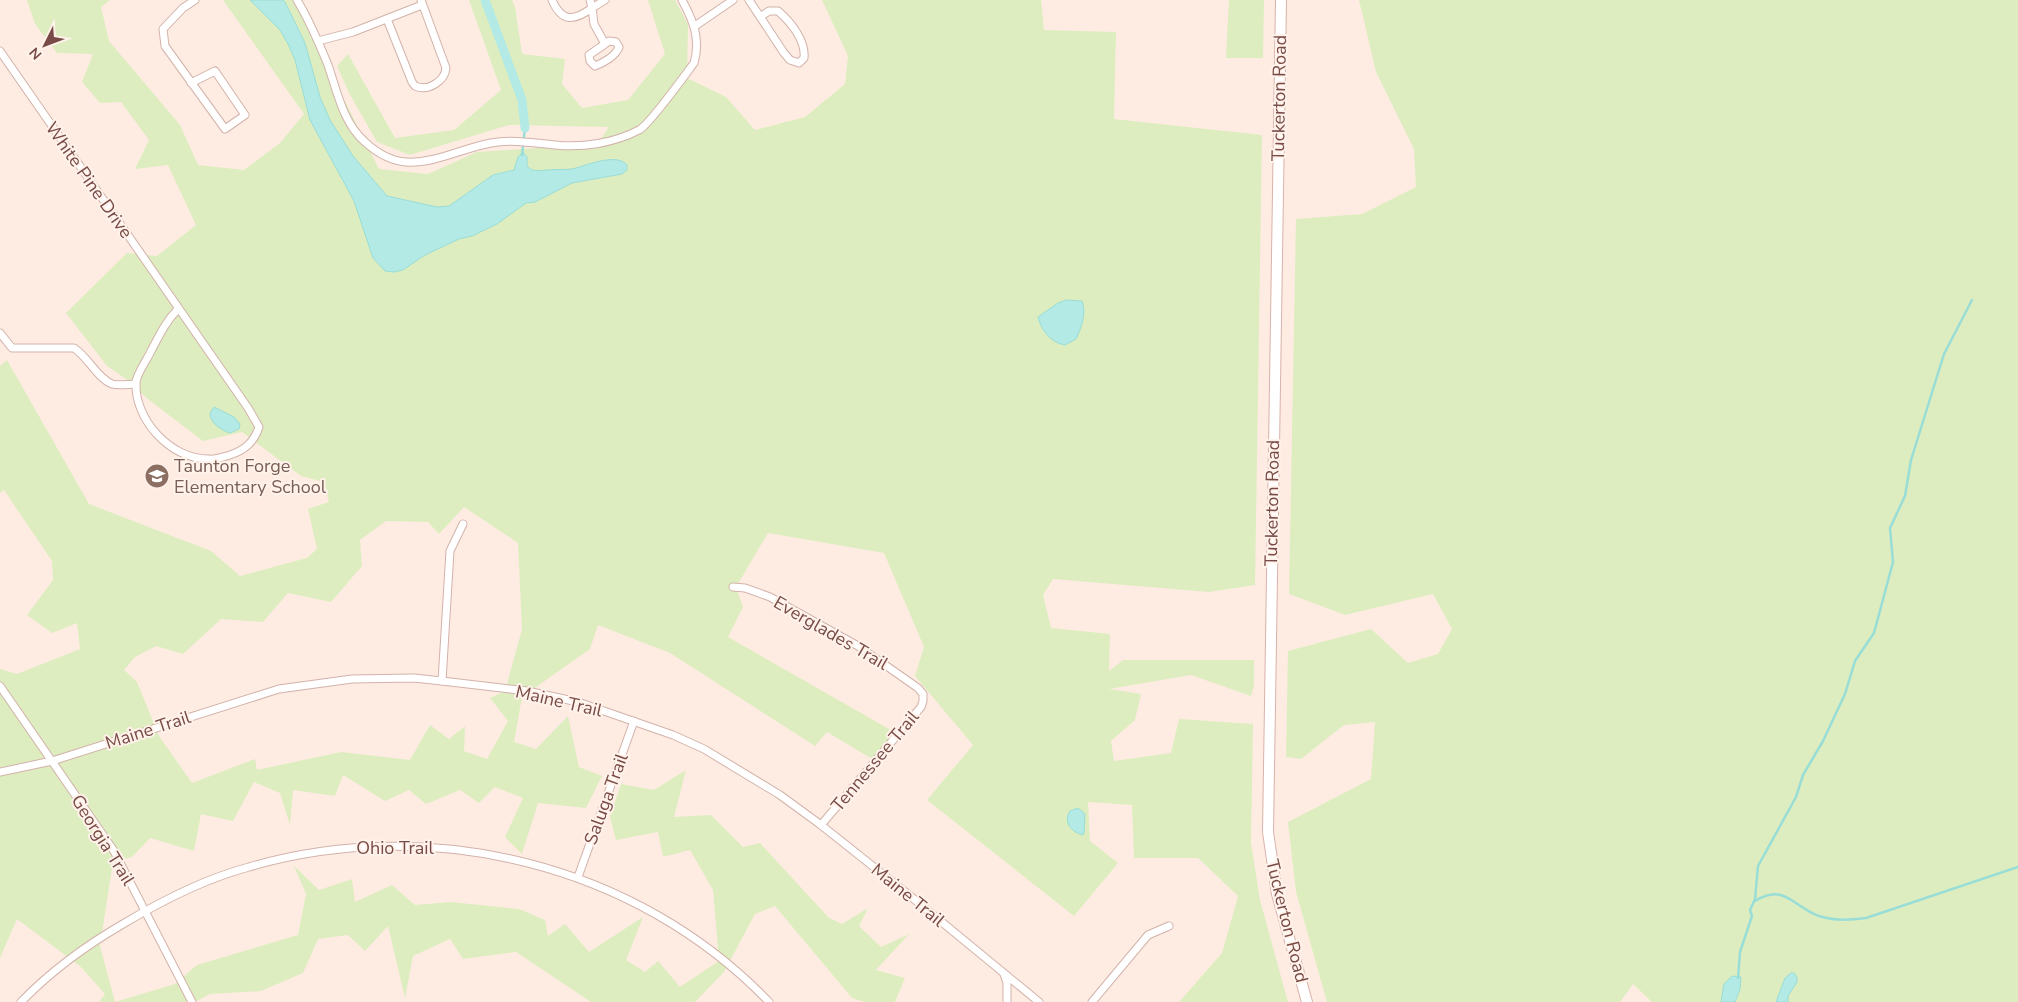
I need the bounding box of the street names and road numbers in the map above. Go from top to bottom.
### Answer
street label: Tuckerton Road [1266,35,1292,161]
street label: White Pine Drive [40,117,138,243]
street label: Tuckerton Road [1259,440,1285,566]
street label: Everglades Trail [769,590,893,676]
street label: Maine Trail [513,679,605,723]
street label: Maine Trail [102,705,194,755]
street label: Tennessee Trail [826,705,925,817]
street label: Saluga Trail [578,749,634,848]
street label: Georgia Trail [66,790,141,890]
street label: Ohio Trail [356,836,435,860]
street label: Tuckerton Road [1260,857,1314,985]
street label: Maine Trail [866,858,950,933]

